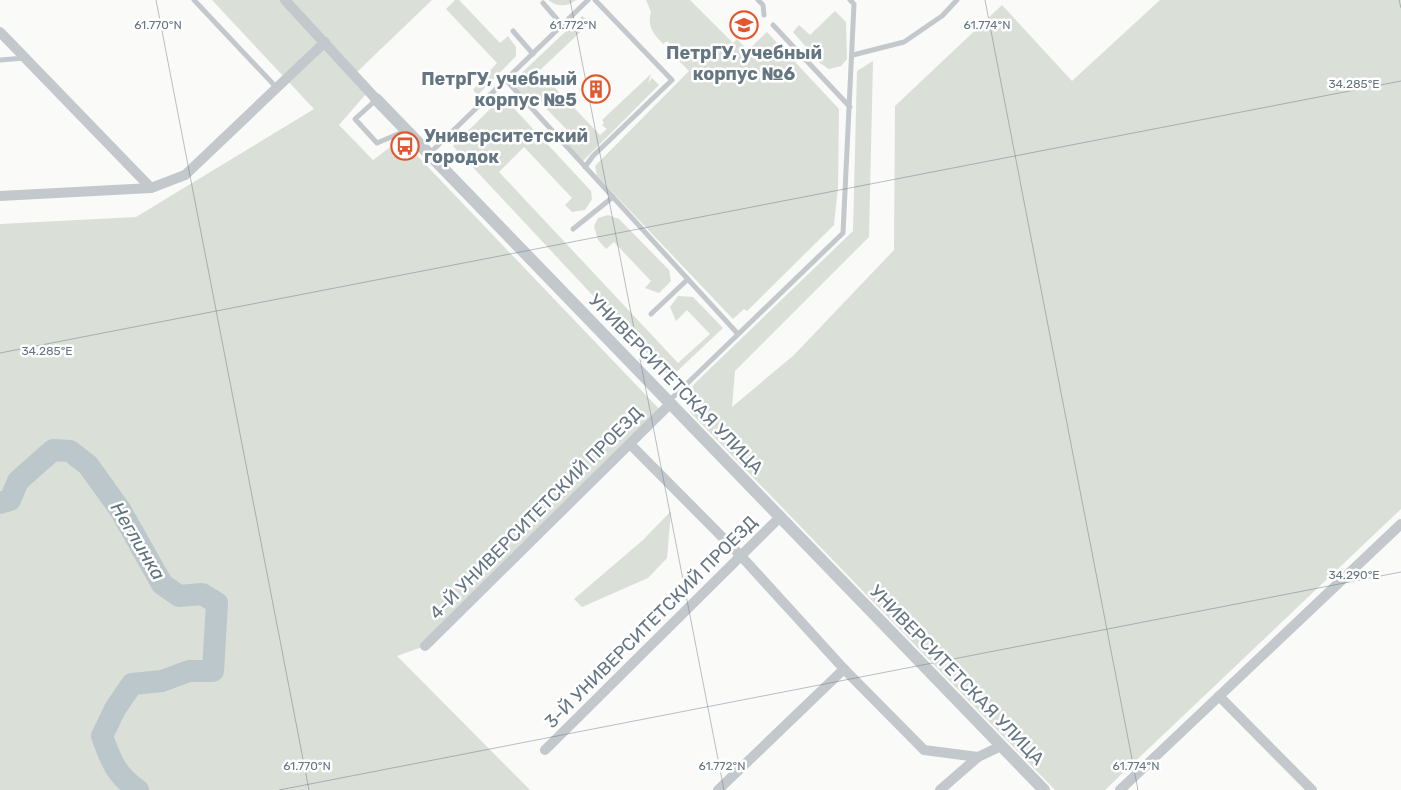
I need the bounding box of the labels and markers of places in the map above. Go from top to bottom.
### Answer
school or university icon: ПетрГУ, учебный корпус №6 [729,10,759,40]
place label: ПетрГУ, учебный корпус №6 [666,42,822,85]
place label: ПетрГУ, учебный корпус №5 [421,68,577,111]
building icon: ПетрГУ, учебный корпус №5 [581,74,611,104]
place label: Университетский городок [424,125,588,168]
bus stop icon: Университетский городок [390,131,420,161]

